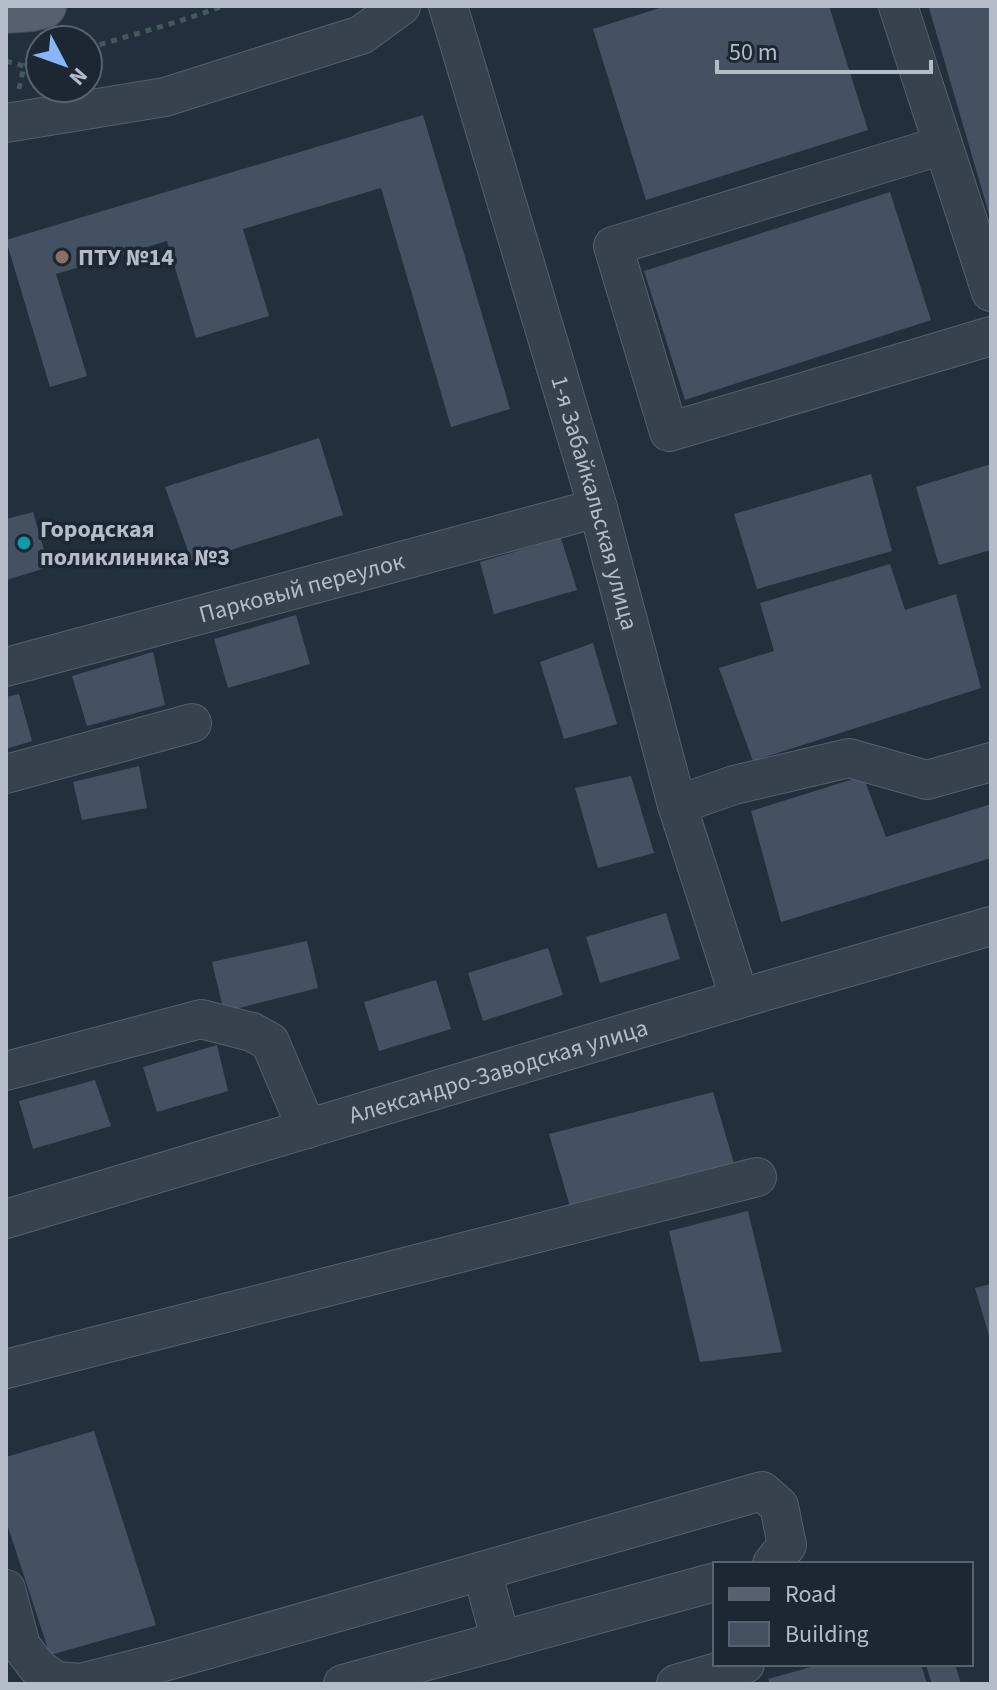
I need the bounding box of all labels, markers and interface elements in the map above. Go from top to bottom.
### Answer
north arrow [24,24,104,104]
scale bar [717,24,931,74]
text: 50 m [729,35,778,70]
text: N [61,60,95,92]
place label: ПТУ №14 [78,240,174,275]
marker: ПТУ №14 [53,248,71,266]
street label: 1-я Забайкальская улица [541,371,647,634]
place label: Городская поликлиника №3 [40,512,230,575]
marker: Городская поликлиника №3 [15,534,33,552]
street label: Парковый переулок [195,544,408,632]
street label: Александро-Заводская улица [345,1010,652,1133]
legend [713,1562,973,1666]
text: Road [785,1577,837,1612]
text: Building [785,1617,869,1652]

